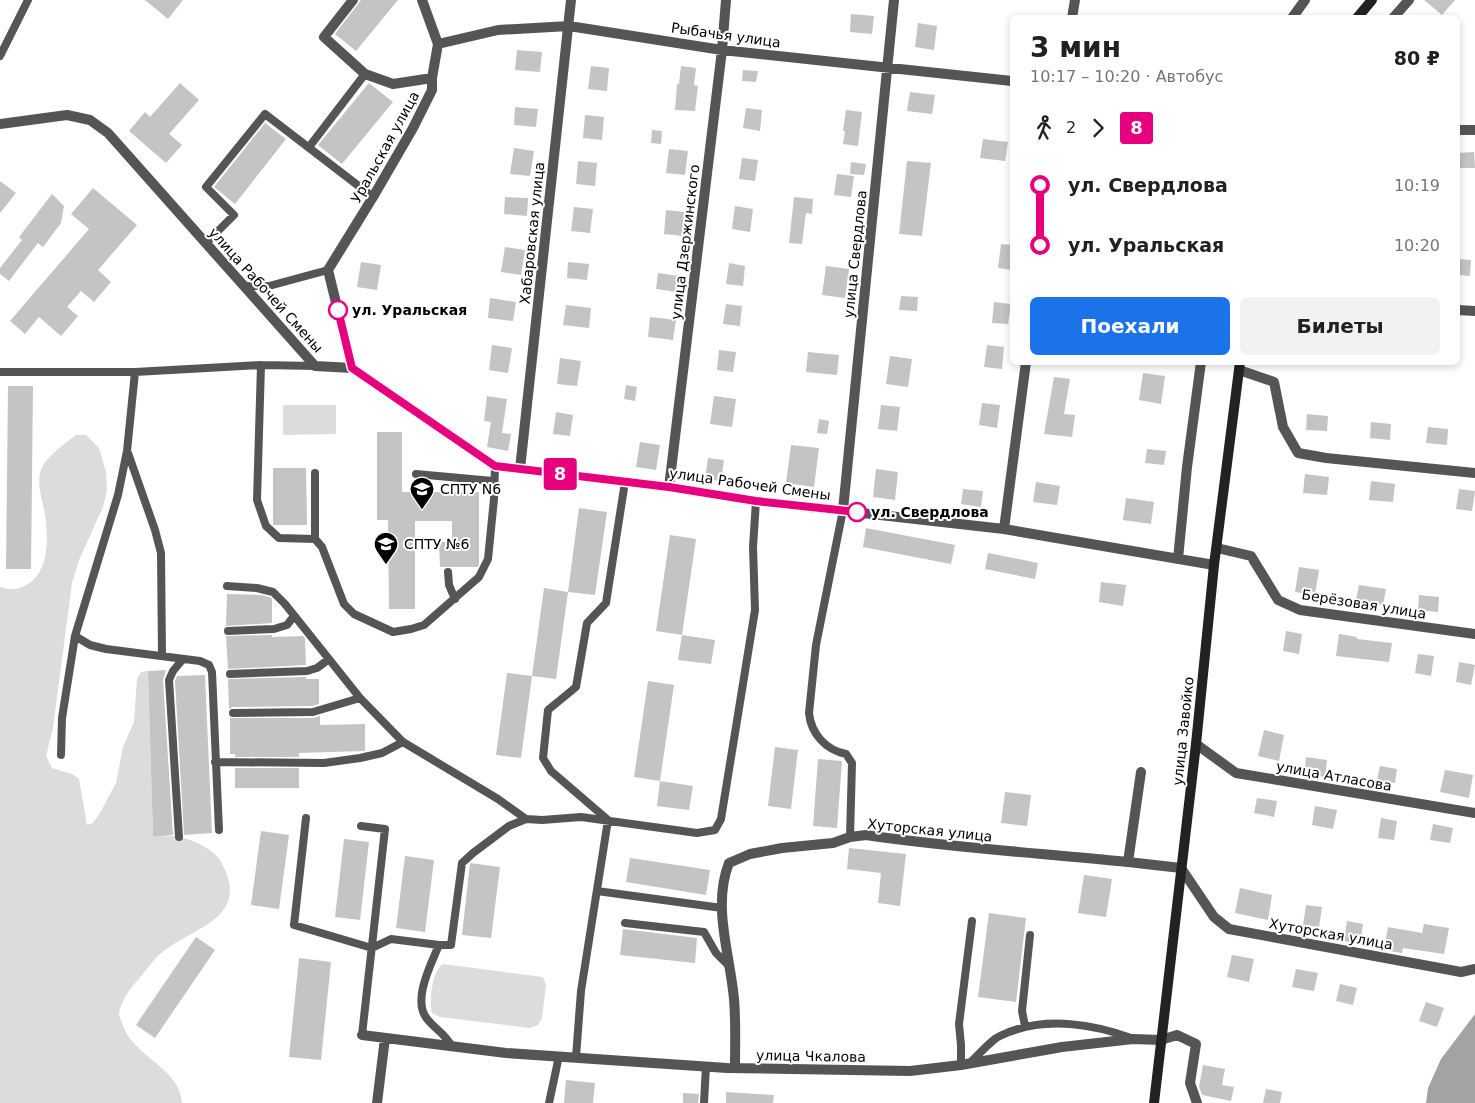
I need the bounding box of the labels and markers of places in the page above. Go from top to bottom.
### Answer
marker: ул. Уральская [328,300,348,320]
place label: ул. Уральская [352,302,467,318]
school or university icon: СПТУ N6 [409,476,435,510]
place label: СПТУ N6 [440,481,501,497]
marker: ул. Свердлова [847,502,867,522]
place label: ул. Свердлова [871,504,989,520]
school or university icon: СПТУ №6 [373,531,399,565]
place label: СПТУ №6 [404,536,469,552]

